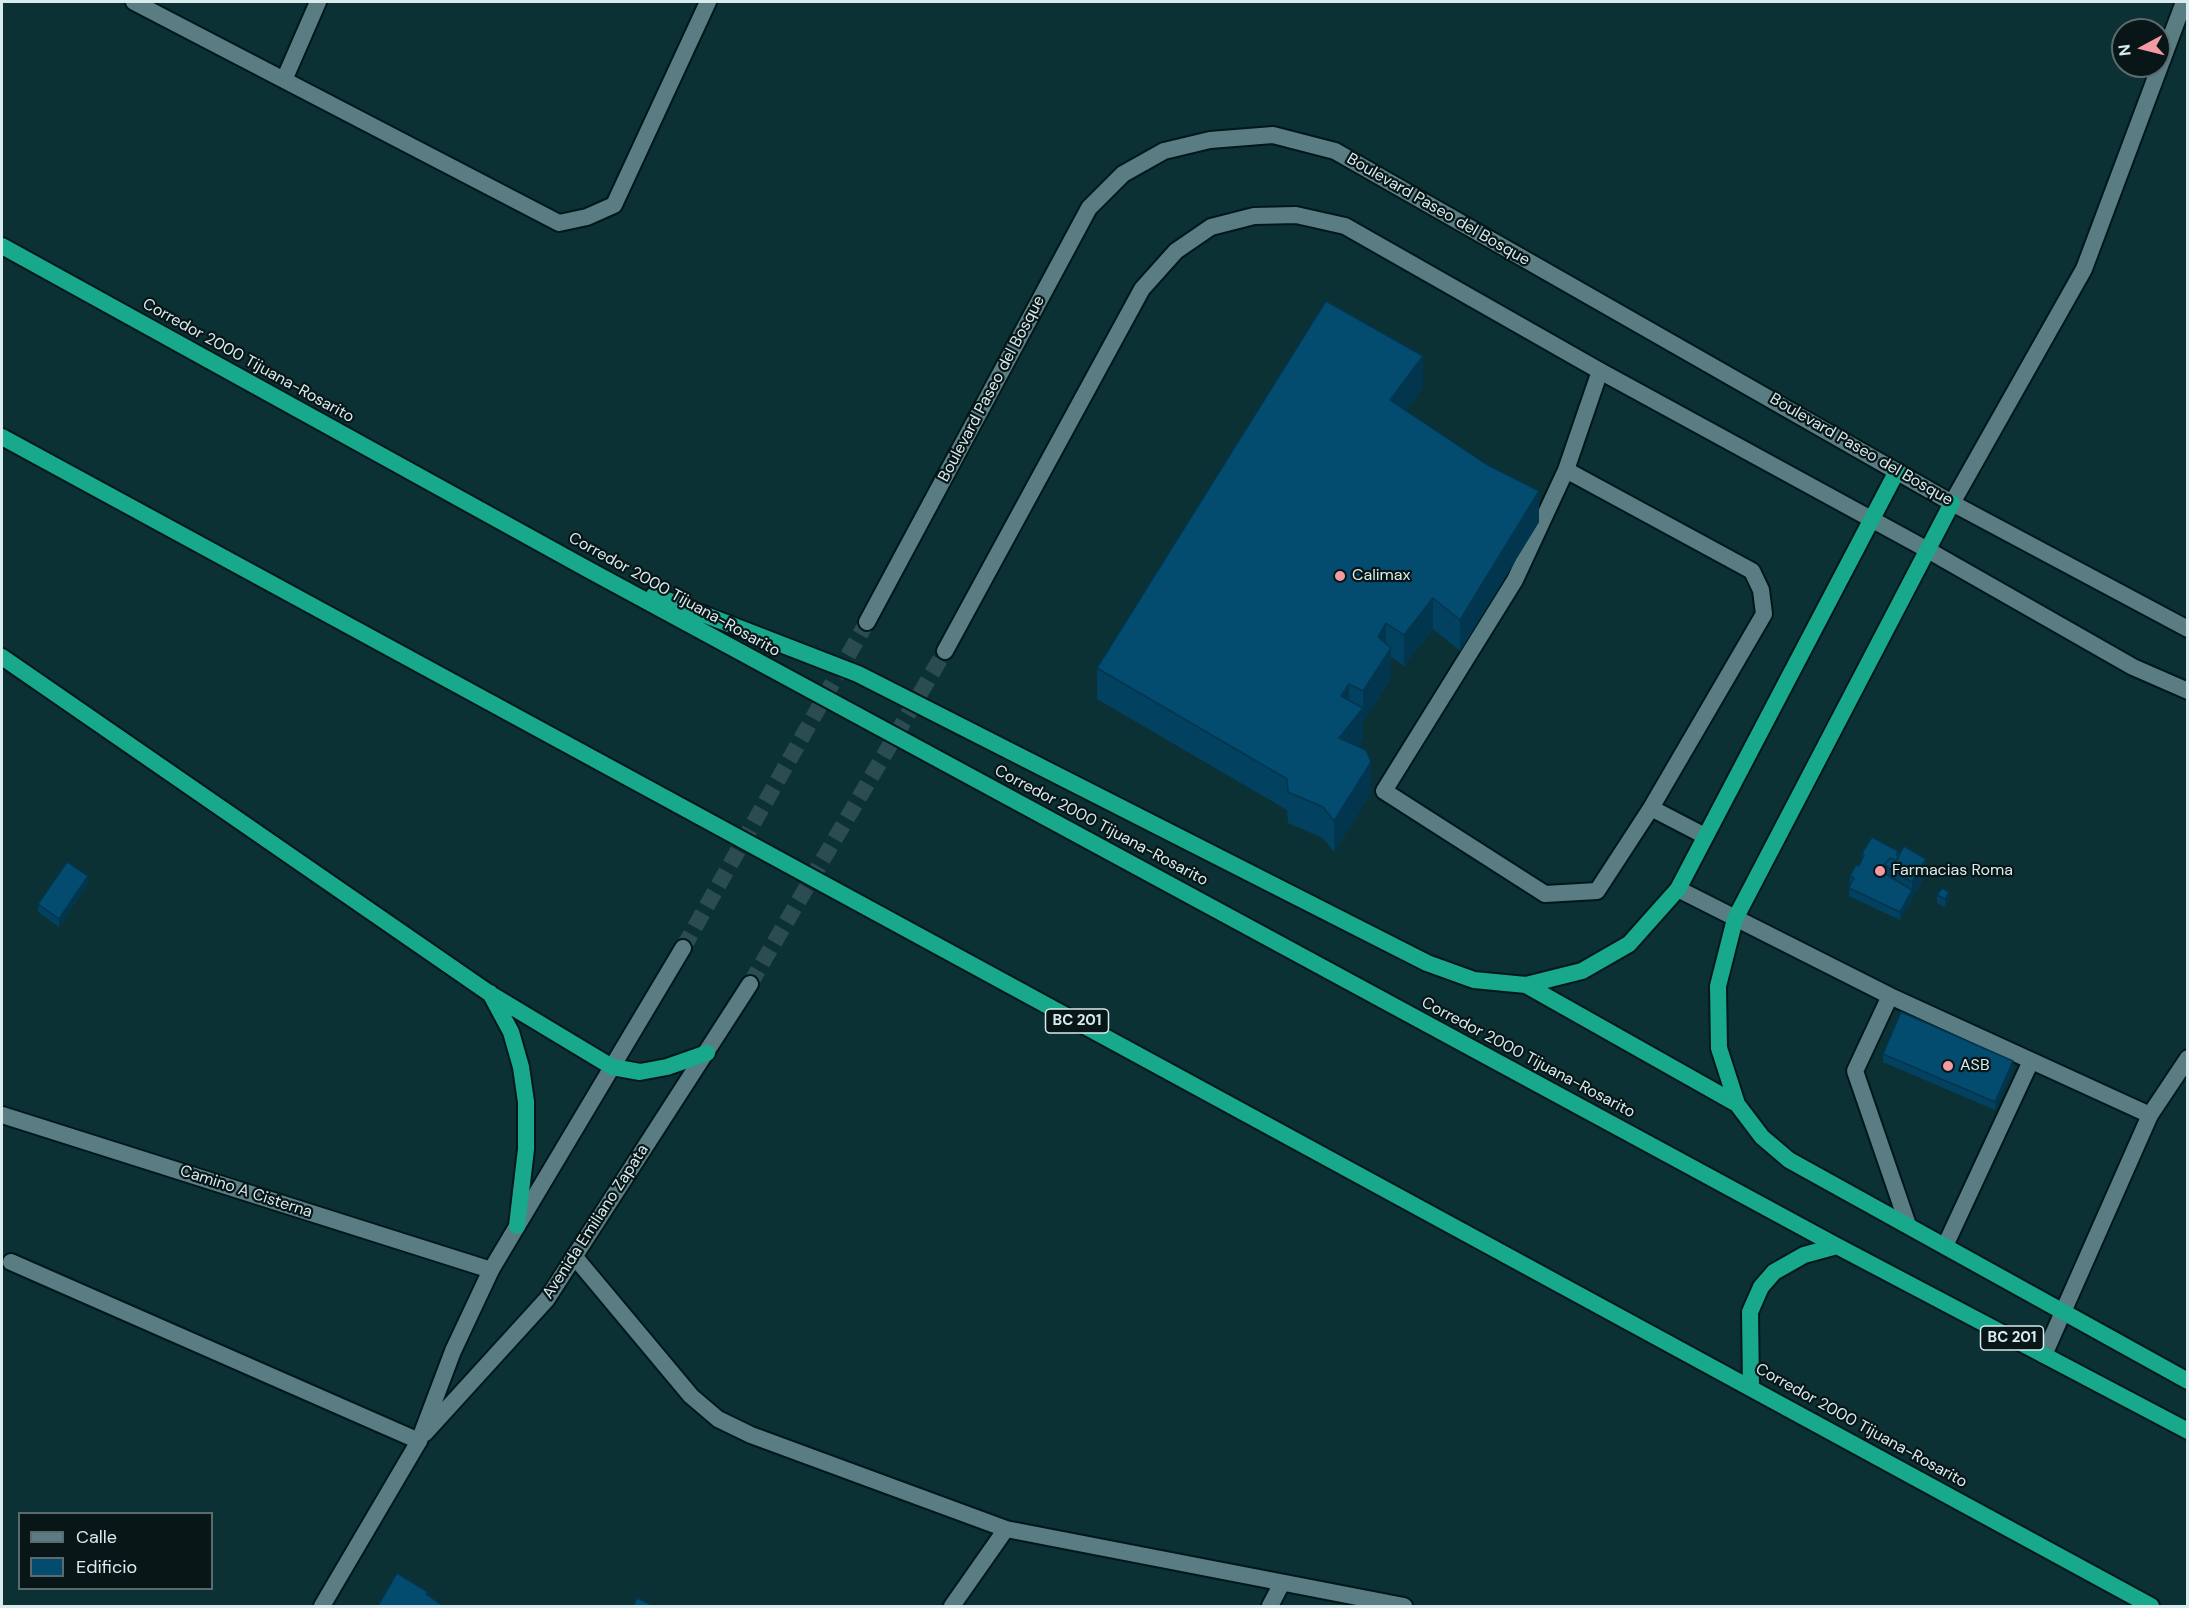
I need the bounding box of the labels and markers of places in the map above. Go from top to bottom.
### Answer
place label: Calimax [1352,566,1410,586]
marker: Calimax [1333,569,1347,583]
place label: Farmacias Roma [1892,861,2013,881]
marker: Farmacias Roma [1873,864,1887,878]
place label: ASB [1960,1056,1990,1076]
marker: ASB [1941,1059,1955,1073]

